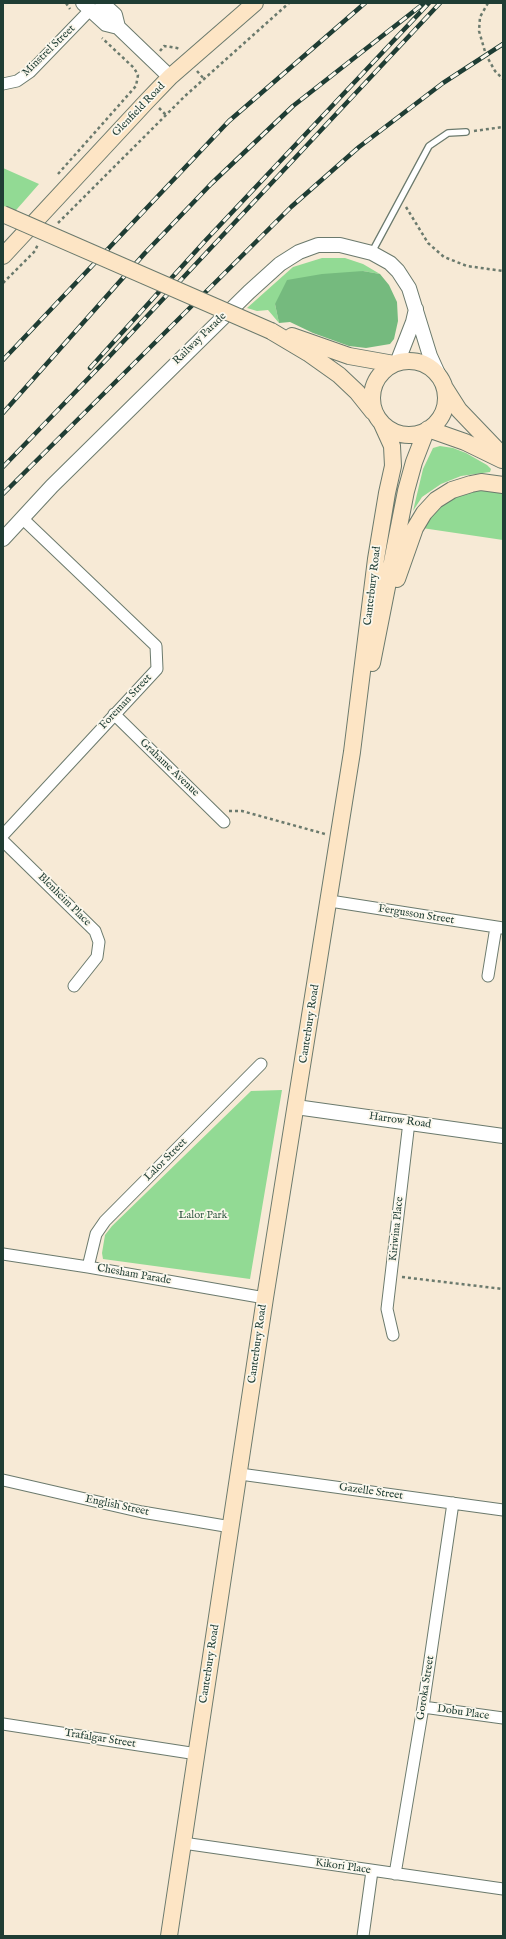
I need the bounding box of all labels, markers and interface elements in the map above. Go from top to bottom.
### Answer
street label: Minstrel Street [20,22,78,80]
street label: Glenfield Road [110,80,168,140]
street label: Railway Parade [171,310,229,368]
street label: Canterbury Road [362,546,384,626]
street label: Foreman Street [97,672,155,732]
street label: Grahame Avenue [136,736,202,800]
street label: Blenheim Place [35,871,93,929]
street label: Fergusson Street [377,902,455,928]
street label: Canterbury Road [297,984,323,1064]
street label: Harrow Road [368,1110,432,1132]
street label: Lalor Street [142,1136,190,1184]
street label: Kiriwina Place [387,1196,407,1262]
park label: Lalor Park [179,1209,227,1223]
street label: Chesham Parade [96,1262,172,1288]
street label: Canterbury Road [246,1304,270,1384]
street label: Gazelle Street [338,1481,404,1503]
street label: English Street [84,1493,150,1519]
street label: Canterbury Road [197,1624,223,1704]
street label: Goroka Street [414,1655,438,1721]
street label: Dobu Place [436,1703,490,1723]
street label: Trafalgar Street [63,1727,137,1751]
street label: Kikori Place [314,1857,372,1877]

